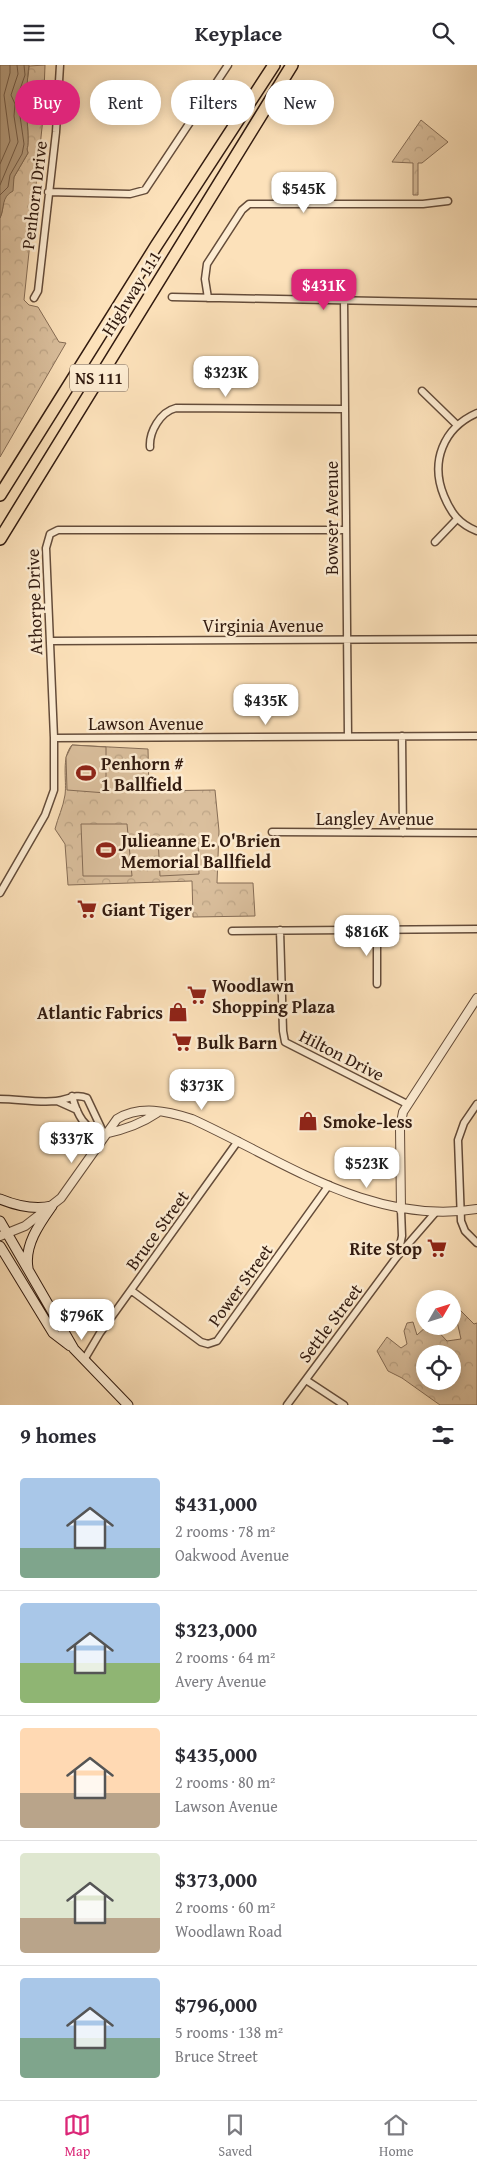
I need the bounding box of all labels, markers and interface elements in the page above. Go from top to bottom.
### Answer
text: Keyplace [195,17,282,49]
icon: menu [20,19,48,47]
icon: search [429,19,457,47]
chip: Buy [15,80,80,125]
chip: Rent [90,80,161,125]
chip: Filters [171,80,255,125]
chip: New [265,80,334,125]
street label: Penhorn Drive [14,139,54,251]
pin: $545K [269,171,339,214]
text: $545K [282,176,326,200]
street label: Highway 111 [94,245,168,341]
pin: $431K [289,269,359,311]
text: $431K [302,273,346,297]
pin: $323K [191,355,261,398]
text: $323K [204,360,248,384]
road number: NS 111 [70,365,128,391]
street label: Bowser Avenue [318,461,345,575]
street label: Athorpe Drive [19,548,49,656]
street label: Virginia Avenue [202,612,324,639]
pin: $435K [231,683,301,726]
text: $435K [244,688,288,712]
street label: Lawson Avenue [88,710,204,737]
place label: Penhorn # 1 Ballfield [101,750,184,798]
sports icon: Penhorn # 1 Ballfield [75,762,97,784]
street label: Langley Avenue [316,805,434,832]
place label: Julieanne E. O'Brien Memorial Ballfield [118,827,281,875]
sports icon: Julieanne E. O'Brien Memorial Ballfield [95,839,117,861]
place label: Giant Tiger [102,896,193,923]
supermarket icon: Giant Tiger [76,898,98,920]
pin: $816K [332,915,402,957]
text: $816K [345,919,389,943]
place label: Woodlawn Shopping Plaza [212,972,336,1020]
supermarket icon: Woodlawn Shopping Plaza [186,984,208,1006]
place label: Atlantic Fabrics [37,999,163,1026]
shop icon: Atlantic Fabrics [167,1001,189,1023]
street label: Hilton Drive [295,1022,389,1088]
place label: Bulk Barn [197,1029,278,1056]
supermarket icon: Bulk Barn [171,1031,193,1053]
pin: $373K [167,1069,237,1111]
text: $373K [180,1073,224,1097]
place label: Smoke-less [323,1108,413,1135]
shop icon: Smoke-less [297,1110,319,1132]
pin: $337K [37,1121,107,1164]
text: $337K [50,1126,94,1150]
pin: $523K [332,1147,402,1189]
text: $523K [345,1151,389,1175]
street label: Bruce Street [119,1184,196,1276]
place label: Rite Stop [350,1235,422,1262]
supermarket icon: Rite Stop [426,1237,448,1259]
street label: Power Street [201,1238,280,1332]
street label: Settle Street [291,1277,369,1368]
north arrow [416,1290,461,1335]
map controls [416,1290,461,1390]
pin: $796K [47,1299,117,1341]
text: $796K [60,1303,104,1327]
button: locate [416,1345,461,1390]
text: 9 homes [20,1420,96,1451]
icon: filters [429,1421,457,1449]
text: $431,000 [175,1488,257,1519]
icon: home [60,1498,120,1558]
text: 2 rooms · 78 m² [175,1519,275,1543]
text: Oakwood Avenue [175,1543,289,1567]
text: $323,000 [175,1614,257,1645]
icon: home [60,1623,120,1683]
text: 2 rooms · 64 m² [175,1645,275,1669]
text: Avery Avenue [175,1669,266,1693]
text: $435,000 [175,1739,257,1770]
icon: home [60,1748,120,1808]
text: 2 rooms · 80 m² [175,1770,275,1794]
text: Lawson Avenue [175,1794,278,1818]
text: $373,000 [175,1864,257,1895]
icon: home [60,1873,120,1933]
text: 2 rooms · 60 m² [175,1895,275,1919]
text: Woodlawn Road [175,1919,282,1943]
text: $796,000 [175,1989,257,2020]
icon: home [60,1998,120,2058]
text: 5 rooms · 138 m² [175,2020,283,2044]
text: Bruce Street [175,2044,258,2068]
tab: Map [63,2111,91,2161]
tab: Saved [218,2111,252,2161]
tab: Home [379,2111,414,2161]

